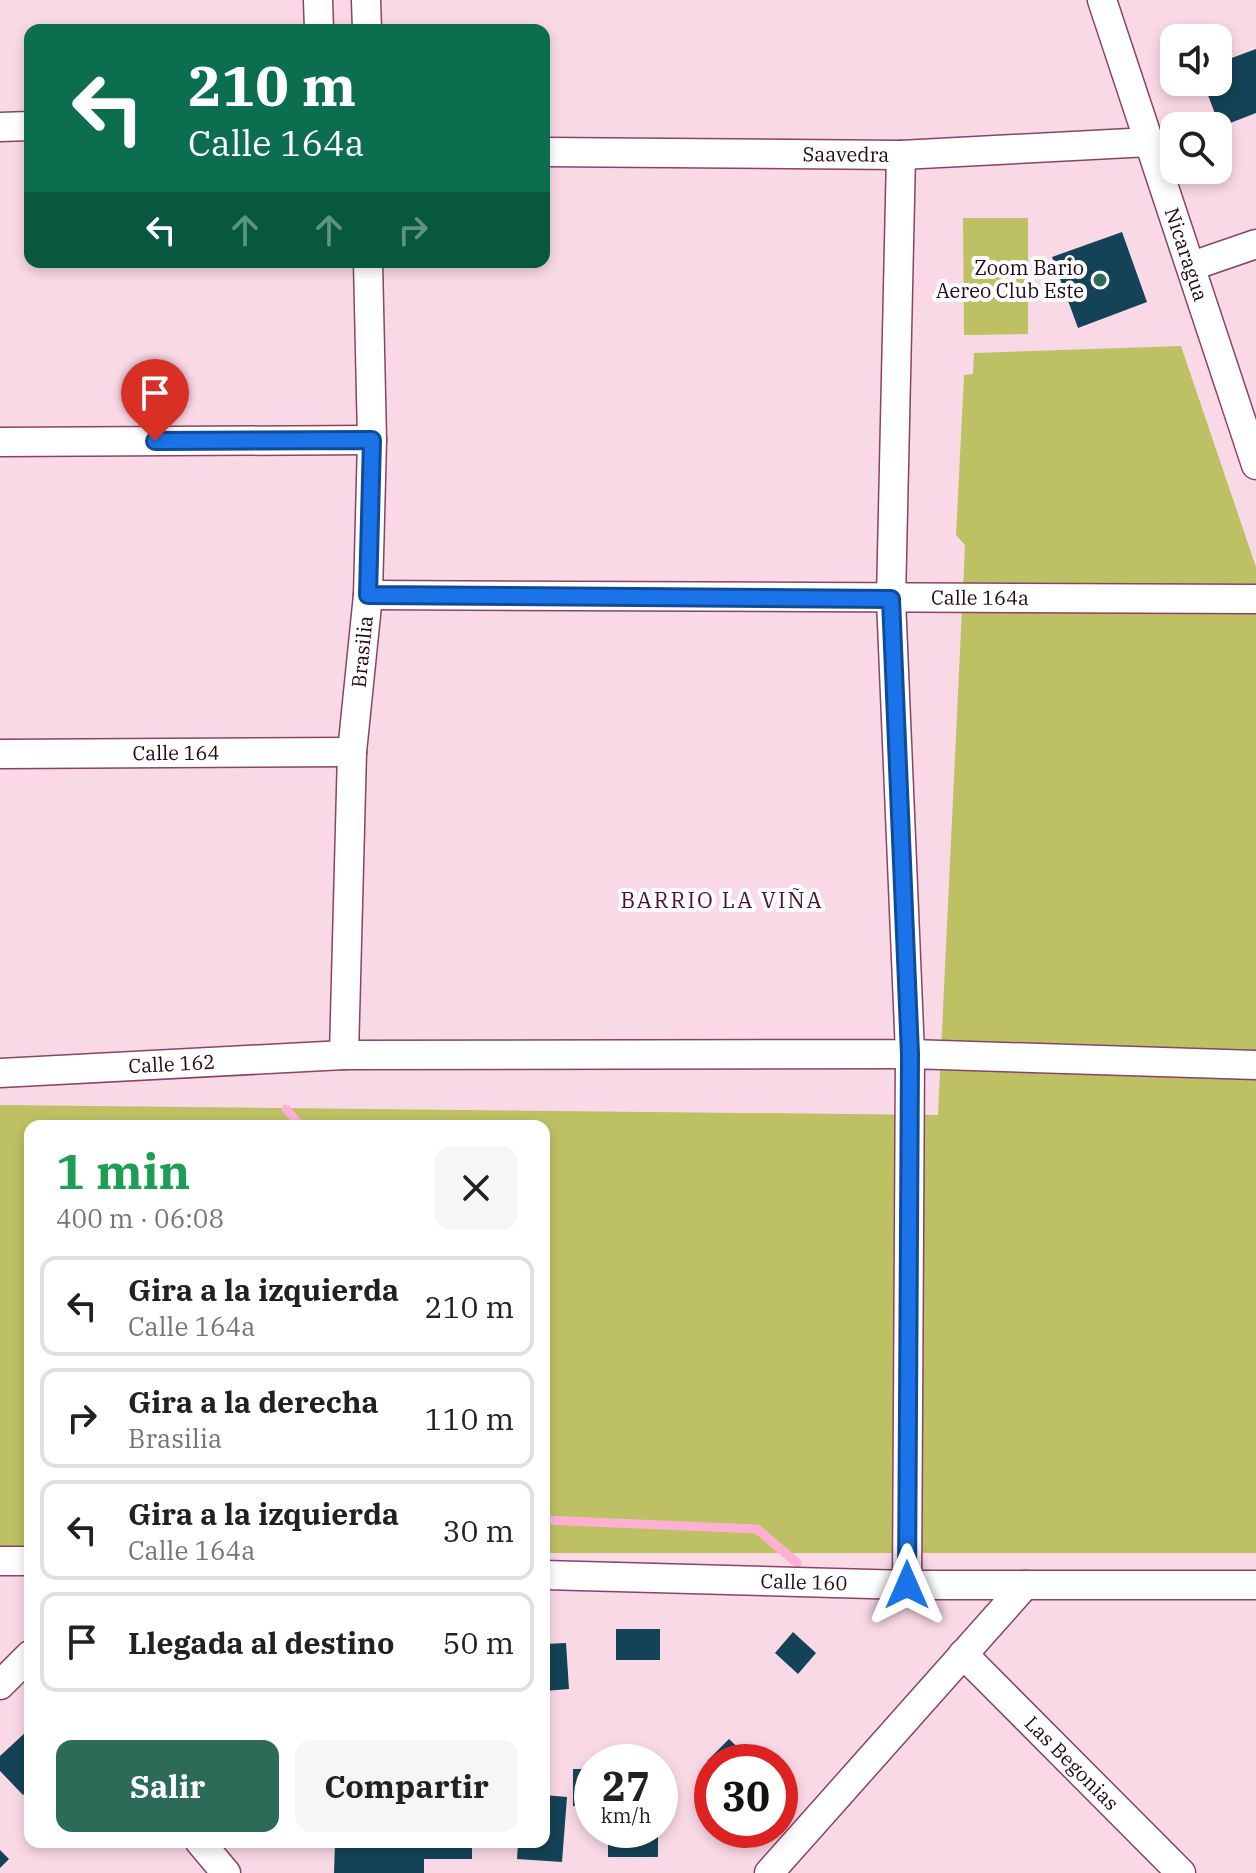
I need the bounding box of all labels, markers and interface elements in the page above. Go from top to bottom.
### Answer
map controls [1160,24,1232,184]
button: sound [1160,24,1232,96]
text: 210 m [188,49,356,121]
icon: left [56,56,160,160]
button: search [1160,112,1232,184]
text: Calle 164a [188,119,364,166]
street label: Saavedra [803,140,890,168]
street label: Nicaragua [1159,204,1215,305]
icon: left [139,208,183,252]
icon: ahead [223,208,267,252]
icon: ahead [307,208,351,252]
icon: right [391,208,435,252]
place label: Zoom Bario Aereo Club Este [936,254,1084,304]
marker: Zoom Bario Aereo Club Este [1091,271,1109,289]
pin [121,359,189,441]
icon: arrive [133,371,177,415]
street label: Calle 164a [931,584,1029,611]
street label: Brasilia [345,614,379,689]
street label: Calle 164 [132,739,220,766]
district label: BARRIO LA VIÑA [620,885,824,914]
street label: Calle 162 [128,1048,216,1079]
text: 1 min [56,1140,190,1202]
button: close [434,1146,518,1230]
text: 400 m · 06:08 [56,1201,224,1235]
text: Gira a la izquierda [128,1270,399,1309]
icon: left [60,1284,104,1328]
text: 210 m [424,1287,514,1326]
text: Calle 164a [128,1309,255,1343]
text: Gira a la derecha [128,1382,379,1421]
icon: right [60,1396,104,1440]
text: 110 m [424,1399,514,1438]
text: Brasilia [128,1421,222,1455]
text: Gira a la izquierda [128,1494,399,1533]
icon: left [60,1508,104,1552]
text: 30 m [442,1511,514,1550]
text: Calle 164a [128,1533,255,1567]
position arrow [865,1543,949,1627]
street label: Calle 160 [760,1567,848,1596]
icon: arrive [60,1620,104,1664]
text: Llegada al destino [128,1623,394,1662]
text: 50 m [442,1623,514,1662]
street label: Las Begonias [1019,1710,1125,1816]
button: Salir [56,1740,279,1832]
button: Compartir [295,1740,518,1832]
speed limit sign: 30 [694,1744,798,1848]
text: 27 [602,1760,650,1812]
text: km/h [601,1802,651,1829]

